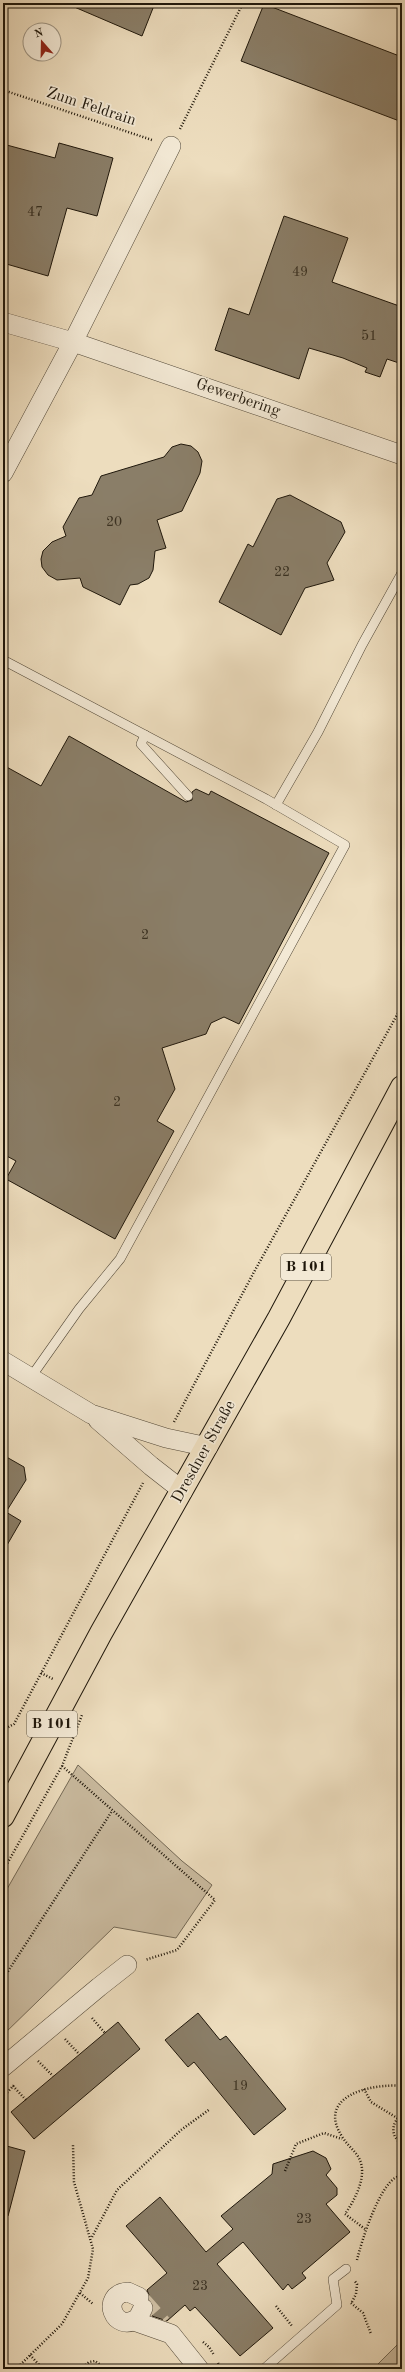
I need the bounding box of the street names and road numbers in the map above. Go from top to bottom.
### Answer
street label: Zum Feldrain [44,85,138,129]
street label: Gewerbering [194,376,283,420]
road number: B 101 [281,1254,331,1280]
street label: Dresdner Straße [169,1398,239,1506]
road number: B 101 [27,1711,77,1737]

